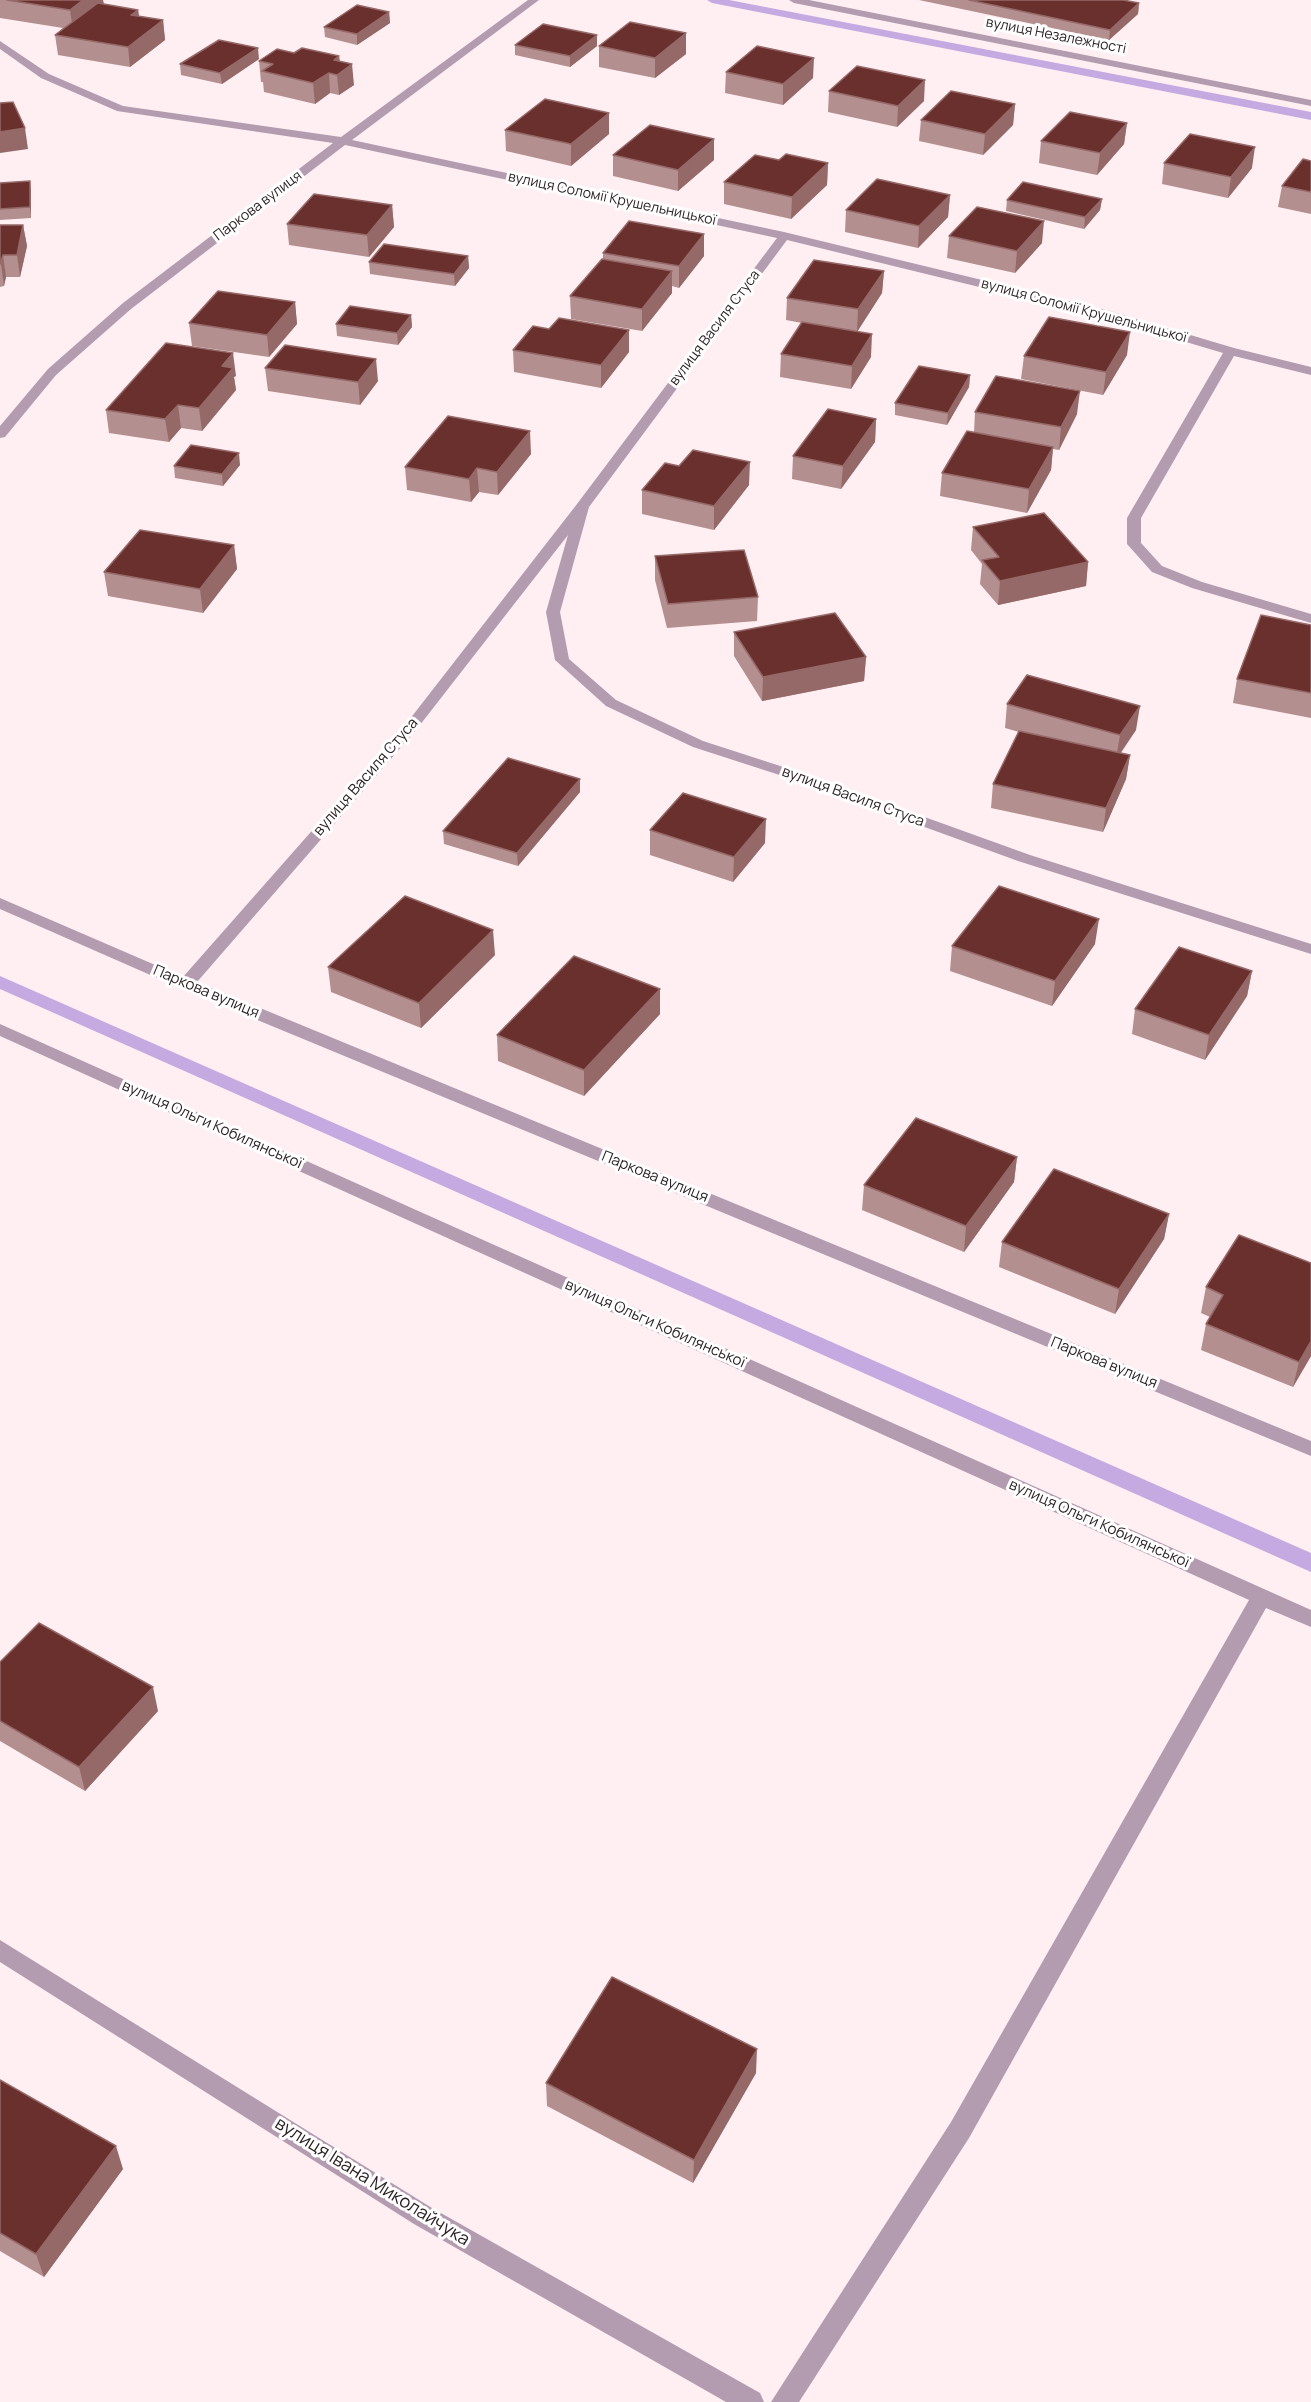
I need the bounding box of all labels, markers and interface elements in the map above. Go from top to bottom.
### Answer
street label: вулиця Незалежності [985,14,1127,58]
street label: Паркова вулиця [211,167,305,245]
street label: вулиця Соломії Крушельницької [507,169,717,229]
street label: вулиця Василя Стуса [666,267,764,389]
street label: вулиця Соломії Крушельницької [979,275,1189,347]
street label: вулиця Василя Стуса [310,714,422,840]
street label: вулиця Василя Стуса [779,763,927,831]
street label: Паркова вулиця [150,962,262,1022]
street label: вулиця Ольги Кобилянської [119,1077,305,1173]
street label: Паркова вулиця [599,1147,711,1207]
street label: вулиця Ольги Кобилянської [562,1276,748,1372]
street label: Паркова вулиця [1048,1333,1160,1393]
street label: вулиця Ольги Кобилянської [1006,1476,1192,1572]
street label: вулиця Івана Миколайчука [271,2113,473,2251]

